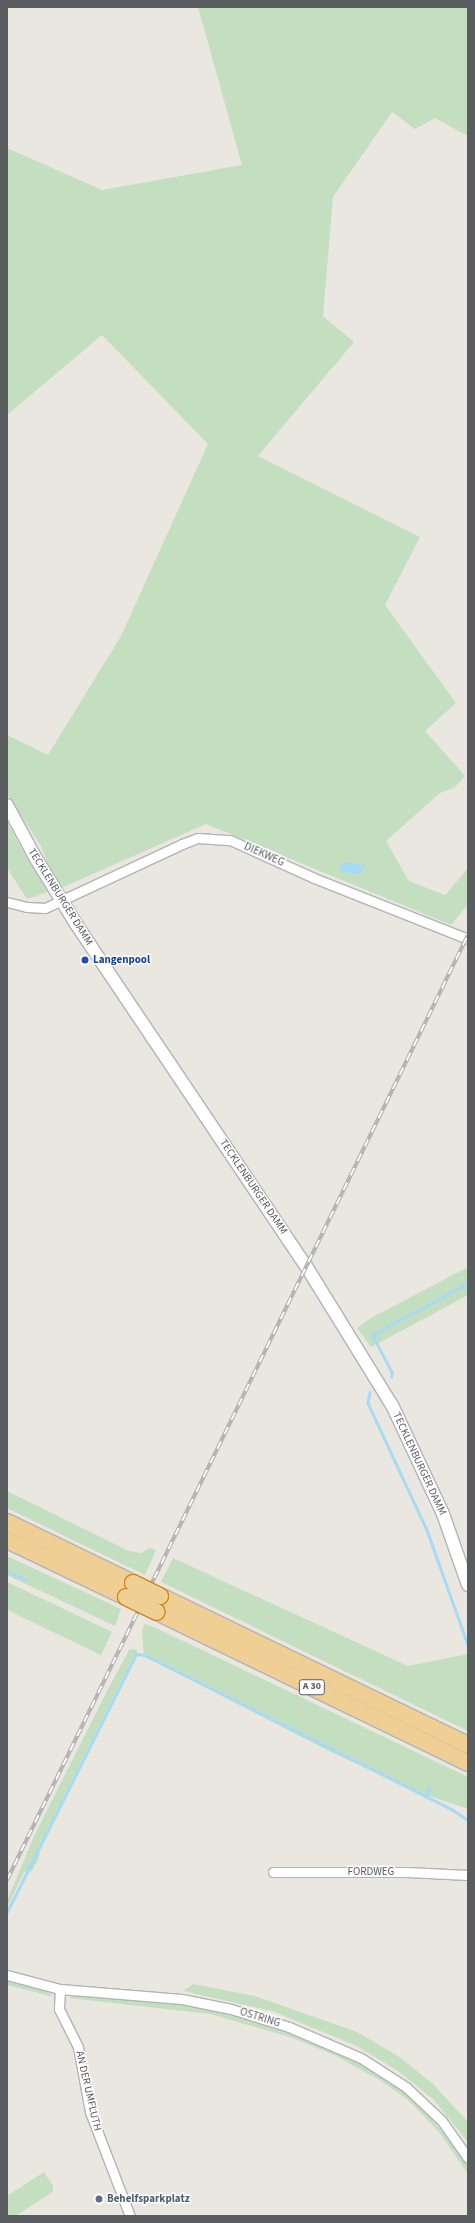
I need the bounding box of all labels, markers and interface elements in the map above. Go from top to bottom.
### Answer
street label: DIEKWEG [242,840,286,870]
street label: TECKLENBURGER DAMM [25,846,95,948]
place label: Langenpool [93,953,150,967]
marker: Langenpool [80,955,90,965]
street label: TECKLENBURGER DAMM [216,1137,290,1237]
street label: TECKLENBURGER DAMM [389,1410,449,1518]
road number: A 30 [298,1679,326,1695]
street label: FORDWEG [348,1865,394,1879]
street label: OSTRING [238,2006,282,2030]
street label: AN DER UMFLUTH [72,2050,104,2132]
place label: Behelfsparkplatz [107,2192,190,2206]
marker: Behelfsparkplatz [94,2194,104,2204]

